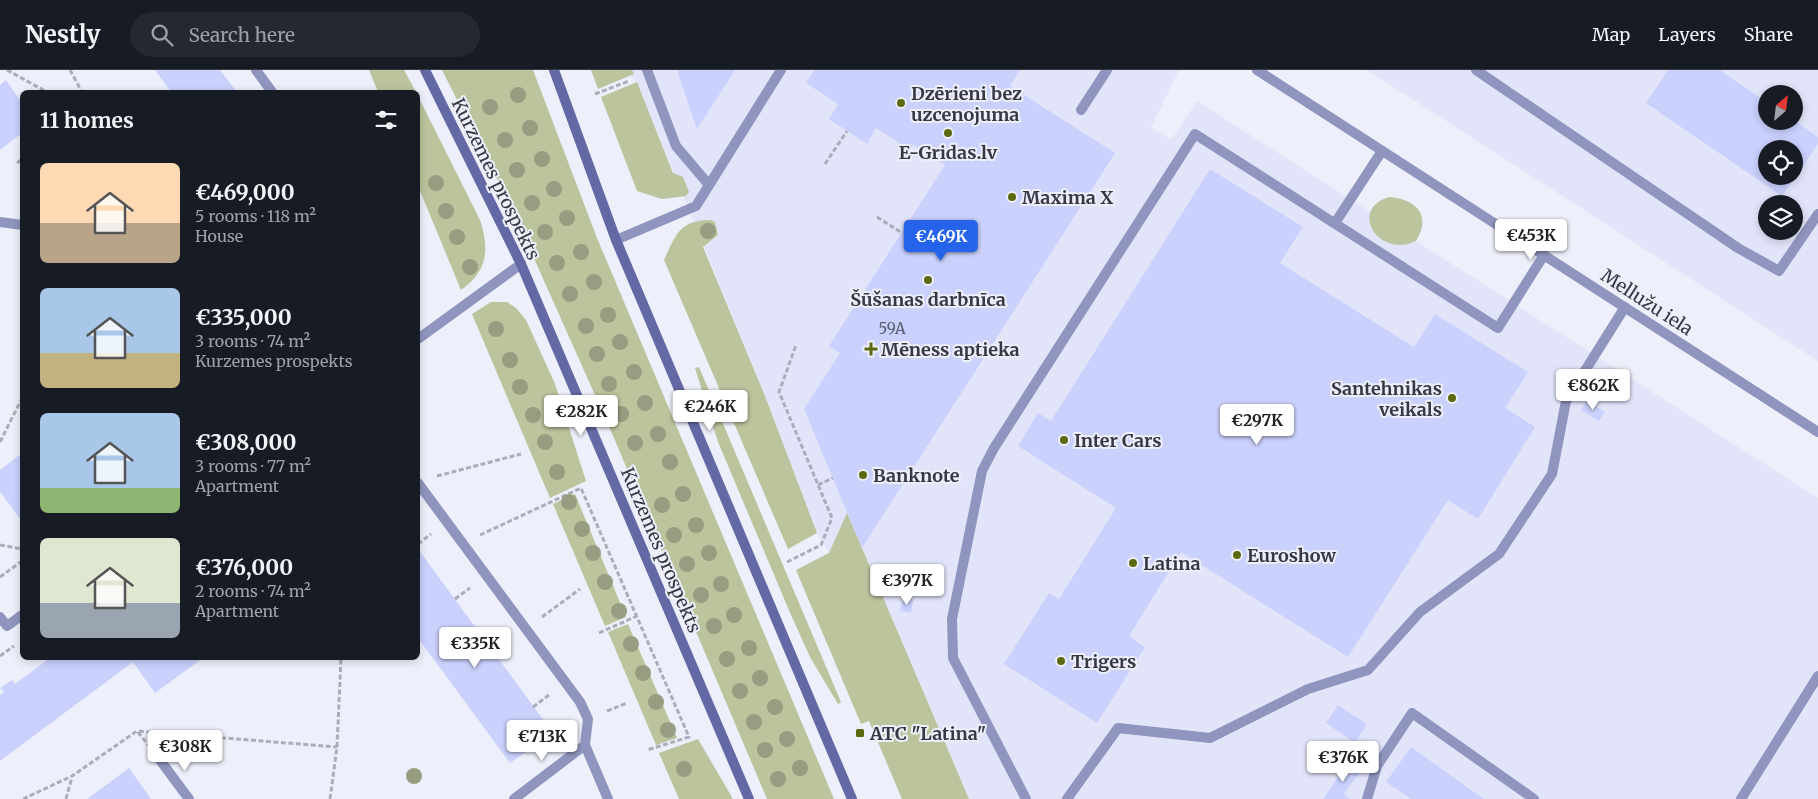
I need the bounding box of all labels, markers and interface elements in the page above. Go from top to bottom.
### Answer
search box [130,12,480,57]
text: Nestly [25,19,100,50]
icon: search [148,21,176,49]
text: Search here [188,23,295,47]
text: Map [1592,23,1630,46]
text: Layers [1658,23,1716,46]
text: Share [1744,23,1793,46]
place label: Dzērieni bez uzcenojuma [911,82,1022,126]
north arrow [1758,85,1802,130]
map controls [1758,85,1803,240]
street label: Kurzemes prospekts [447,94,545,264]
marker: Dzērieni bez uzcenojuma [895,97,907,109]
icon: filters [372,106,400,134]
text: 11 homes [40,107,134,134]
marker: E-Gridas.lv [942,127,954,139]
button: locate [1758,140,1803,185]
place label: E-Gridas.lv [899,141,998,164]
text: €469,000 [195,179,295,206]
icon: home [80,183,140,243]
place label: Maxima X [1022,186,1113,209]
marker: Maxima X [1006,191,1018,203]
button: layers [1758,195,1803,240]
text: 5 rooms · 118 m² [195,206,316,226]
pin: €453K [1496,218,1566,261]
pin: €469K [906,220,976,262]
text: €453K [1506,225,1556,245]
text: House [195,226,243,246]
text: €469K [915,226,967,246]
street label: Mellužu iela [1597,264,1698,340]
marker: Šūšanas darbnīca [922,274,934,286]
place label: Šūšanas darbnīca [850,288,1006,311]
text: €335,000 [195,304,292,331]
icon: home [80,308,140,368]
house number: 59A [878,319,906,338]
text: 3 rooms · 74 m² [195,331,310,351]
place label: Mēness aptieka [881,338,1020,361]
marker: Mēness aptieka [865,343,877,355]
text: Kurzemes prospekts [195,351,353,371]
pin: €862K [1558,368,1628,411]
text: €862K [1567,375,1619,395]
place label: Santehnikas veikals [1331,377,1442,421]
pin: €246K [675,390,745,432]
marker: Santehnikas veikals [1446,392,1458,404]
pin: €282K [546,394,616,437]
text: €246K [684,396,736,416]
text: €282K [555,401,607,421]
pin: €297K [1222,404,1292,446]
text: €297K [1231,410,1283,430]
text: €308,000 [195,429,296,456]
place label: Inter Cars [1074,429,1162,452]
icon: home [80,433,140,493]
marker: Inter Cars [1058,434,1070,446]
text: 3 rooms · 77 m² [195,456,311,476]
street label: Kurzemes prospekts [616,464,706,636]
place label: Banknote [873,464,960,487]
marker: Banknote [857,469,869,481]
text: Apartment [195,476,279,496]
place label: Euroshow [1247,544,1337,567]
marker: Euroshow [1231,549,1243,561]
place label: Latina [1143,552,1201,575]
text: €376,000 [195,554,293,581]
marker: Latina [1127,557,1139,569]
icon: home [80,558,140,618]
pin: €397K [872,564,942,606]
text: €397K [881,570,933,590]
text: 2 rooms · 74 m² [195,581,311,601]
text: Apartment [195,601,279,621]
pin: €335K [440,626,510,669]
text: €335K [450,633,500,653]
place label: Trigers [1071,650,1136,673]
marker: Trigers [1055,655,1067,667]
pin: €713K [507,720,577,762]
place label: ATC "Latina" [869,722,986,745]
text: €713K [518,726,566,746]
marker: ATC "Latina" [854,727,866,739]
pin: €308K [150,730,220,772]
text: €308K [159,736,211,756]
pin: €376K [1308,740,1378,783]
text: €376K [1318,747,1368,767]

